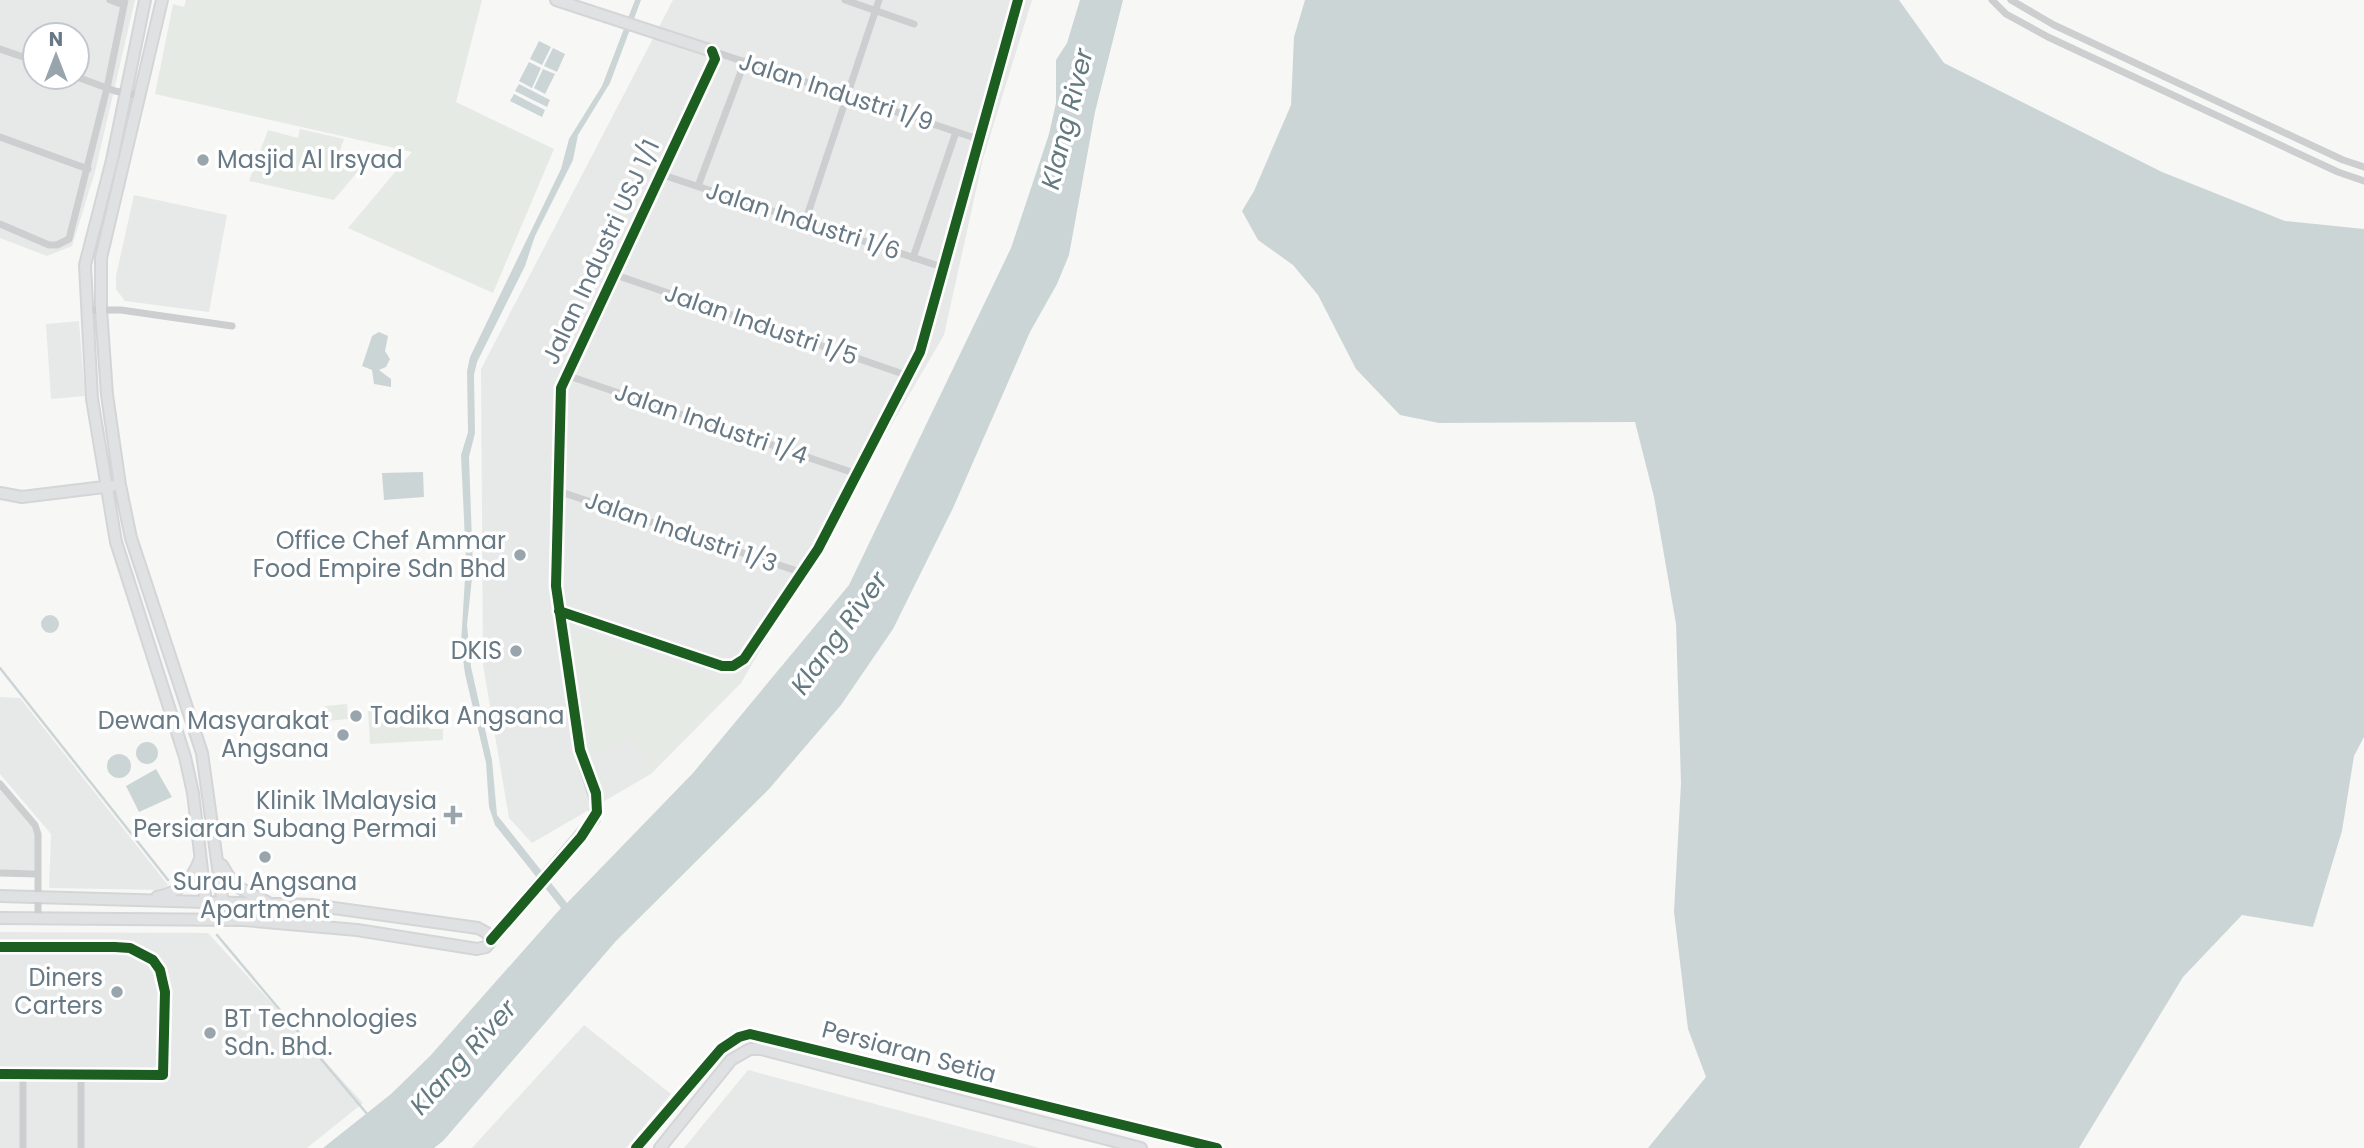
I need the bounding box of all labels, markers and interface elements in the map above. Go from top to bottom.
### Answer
north arrow [21,21,91,91]
text: N [49,26,63,53]
water label: Klang River [1032,43,1102,193]
street label: Jalan Industri 1/9 [735,45,938,138]
street label: Jalan Industri USJ 1/1 [534,134,667,370]
place label: Masjid Al Irsyad [217,143,403,176]
marker: Masjid Al Irsyad [195,152,211,168]
street label: Jalan Industri 1/6 [702,174,905,268]
street label: Jalan Industri 1/5 [660,276,862,373]
street label: Jalan Industri 1/4 [610,375,812,472]
street label: Jalan Industri 1/3 [581,483,782,580]
place label: Office Chef Ammar Food Empire Sdn Bhd [253,524,506,585]
marker: Office Chef Ammar Food Empire Sdn Bhd [512,547,528,563]
water label: Klang River [782,563,897,702]
place label: DKIS [451,634,502,667]
marker: DKIS [508,643,524,659]
place label: Tadika Angsana [370,699,564,732]
place label: Dewan Masyarakat Angsana [98,704,329,765]
marker: Tadika Angsana [348,708,364,724]
marker: Dewan Masyarakat Angsana [335,727,351,743]
place label: Klinik 1Malaysia Persiaran Subang Permai [133,784,437,845]
marker: Klinik 1Malaysia Persiaran Subang Permai [443,805,463,825]
marker: Surau Angsana Apartment [257,849,273,865]
place label: Surau Angsana Apartment [173,865,357,926]
place label: Diners Carters [14,961,103,1022]
marker: Diners Carters [109,984,125,1000]
water label: Klang River [401,990,525,1123]
place label: BT Technologies Sdn. Bhd. [224,1002,417,1063]
street label: Persiaran Setia [818,1012,1000,1091]
marker: BT Technologies Sdn. Bhd. [202,1025,218,1041]

